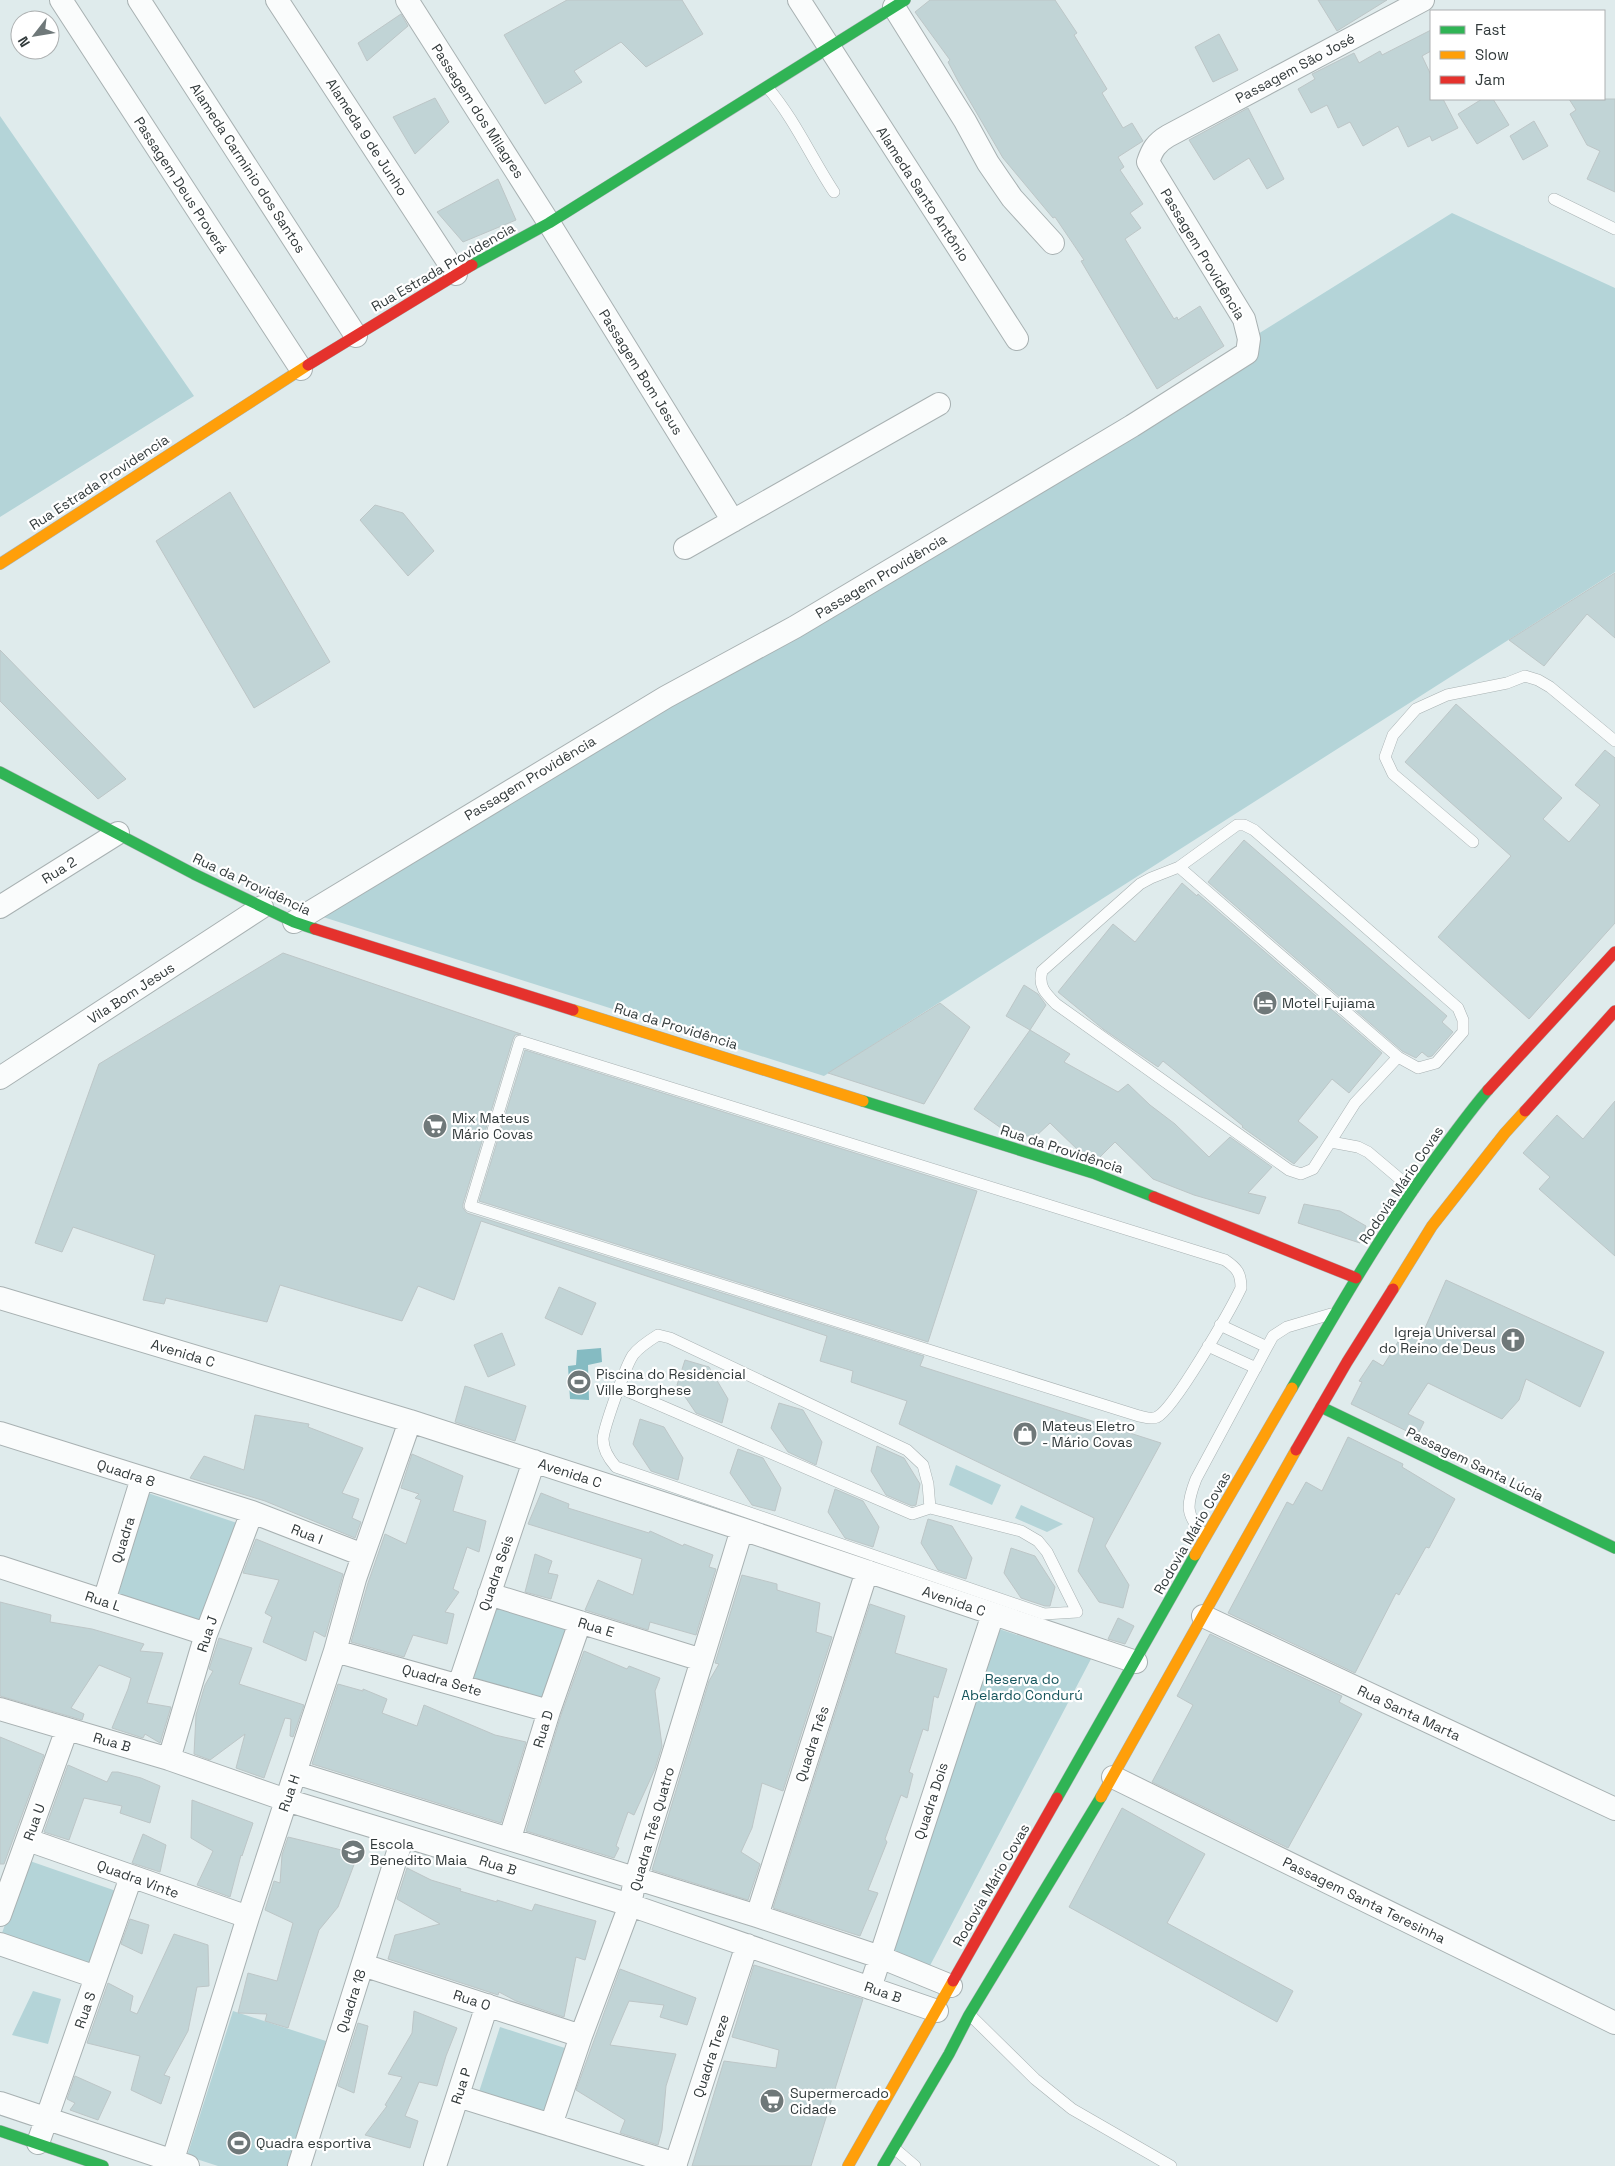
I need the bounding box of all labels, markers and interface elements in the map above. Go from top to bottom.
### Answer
north arrow [10,10,60,60]
legend [1430,10,1605,100]
text: Fast [1475,20,1506,39]
street label: Passagem São José [1232,29,1358,107]
text: N [14,33,34,50]
street label: Passagem dos Milagres [428,40,528,182]
text: Slow [1475,45,1509,64]
text: Jam [1475,70,1505,89]
street label: Alameda 9 de Junho [322,75,412,199]
street label: Alameda Carminio dos Santos [186,80,310,256]
street label: Passagem Deus Proverá [130,113,232,257]
street label: Alameda Santo Antônio [873,123,973,265]
street label: Passagem Providência [1157,185,1249,323]
street label: Rua Estrada Providencia [368,219,518,315]
street label: Passagem Bom Jesus [595,306,687,438]
street label: Rua Estrada Providencia [26,430,172,534]
street label: Passagem Providência [812,530,950,622]
street label: Passagem Providência [461,732,599,824]
street label: Rua da Providência [190,849,314,919]
street label: Rua 2 [38,852,80,888]
street label: Vila Bom Jesus [84,958,178,1028]
hotel icon: Motel Fujiama [1252,990,1278,1016]
place label: Motel Fujiama [1282,994,1375,1012]
street label: Rua da Providência [612,999,740,1053]
place label: Mix Mateus Mário Covas [452,1109,533,1143]
supermarket icon: Mix Mateus Mário Covas [422,1113,448,1139]
street label: Rua da Providência [998,1121,1126,1177]
street label: Rodovia Mário Covas [1355,1122,1447,1248]
place label: Igreja Universal do Reino de Deus [1379,1323,1496,1357]
church icon: Igreja Universal do Reino de Deus [1500,1327,1526,1353]
street label: Avenida C [149,1335,217,1371]
place label: Piscina do Residencial Ville Borghese [596,1365,746,1399]
sports icon: Piscina do Residencial Ville Borghese [566,1369,592,1395]
place label: Mateus Eletro - Mário Covas [1042,1417,1135,1451]
shop icon: Mateus Eletro - Mário Covas [1012,1421,1038,1447]
street label: Passagem Santa Lúcia [1403,1423,1547,1505]
street label: Avenida C [536,1454,604,1492]
street label: Quadra 8 [95,1455,158,1491]
street label: Rodovia Mário Covas [1150,1468,1234,1598]
street label: Quadra [107,1514,139,1566]
street label: Rua I [289,1520,325,1548]
street label: Quadra Seis [475,1533,517,1613]
street label: Avenida C [920,1582,988,1620]
street label: Rua L [83,1587,124,1615]
street label: Rua J [193,1613,221,1655]
street label: Rua E [576,1613,616,1641]
street label: Quadra Sete [400,1660,484,1700]
park label: Reserva do Abelardo Condurú [961,1670,1083,1704]
street label: Rua Santa Marta [1354,1681,1464,1745]
street label: Quadra Três [791,1704,833,1784]
street label: Rua D [529,1708,557,1750]
street label: Rua B [91,1728,133,1756]
street label: Quadra Dois [910,1760,952,1842]
street label: Quadra Três Quatro [626,1765,678,1893]
street label: Rua H [274,1772,304,1814]
street label: Rua U [19,1801,49,1843]
street label: Rodovia Mário Covas [949,1820,1033,1950]
place label: Escola Benedito Maia [370,1835,467,1869]
school or university icon: Escola Benedito Maia [340,1839,366,1865]
street label: Rua B [477,1851,519,1879]
street label: Passagem Santa Teresinha [1280,1853,1448,1947]
street label: Quadra Vinte [94,1856,182,1902]
street label: Quadra 18 [332,1967,370,2035]
street label: Rua B [862,1977,904,2007]
street label: Rua O [451,1986,493,2014]
street label: Rua S [70,1989,100,2031]
street label: Quadra Treze [689,2012,733,2100]
street label: Rua P [447,2065,475,2107]
place label: Supermercado Cidade [790,2084,889,2118]
supermarket icon: Supermercado Cidade [759,2088,785,2114]
sports icon: Quadra esportiva [226,2130,252,2156]
place label: Quadra esportiva [256,2134,371,2152]

